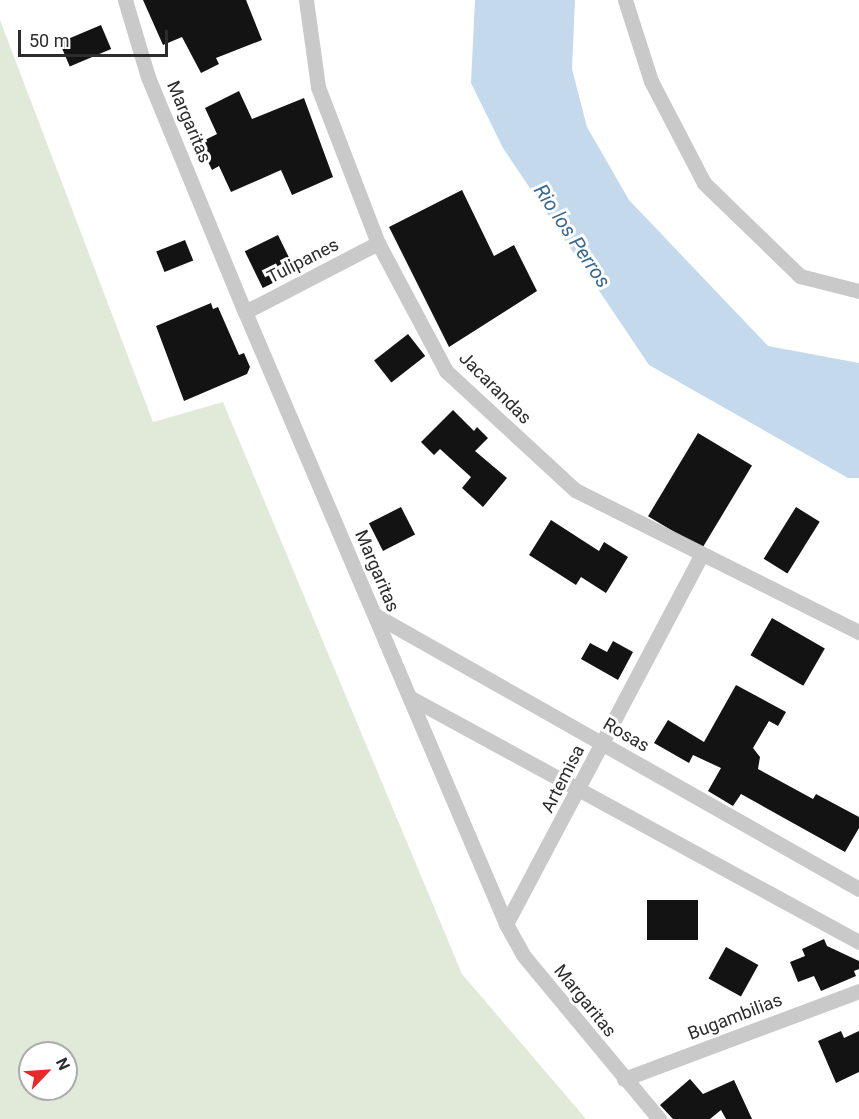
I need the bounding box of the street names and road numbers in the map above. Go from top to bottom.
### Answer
street label: Margaritas [162,78,216,166]
street label: Tulipanes [264,234,342,288]
street label: Jacarandas [454,347,536,429]
street label: Margaritas [350,527,404,615]
street label: Rosas [599,713,653,757]
street label: Artemisa [537,742,589,816]
street label: Margaritas [549,960,621,1042]
street label: Bugambilias [685,989,785,1045]

